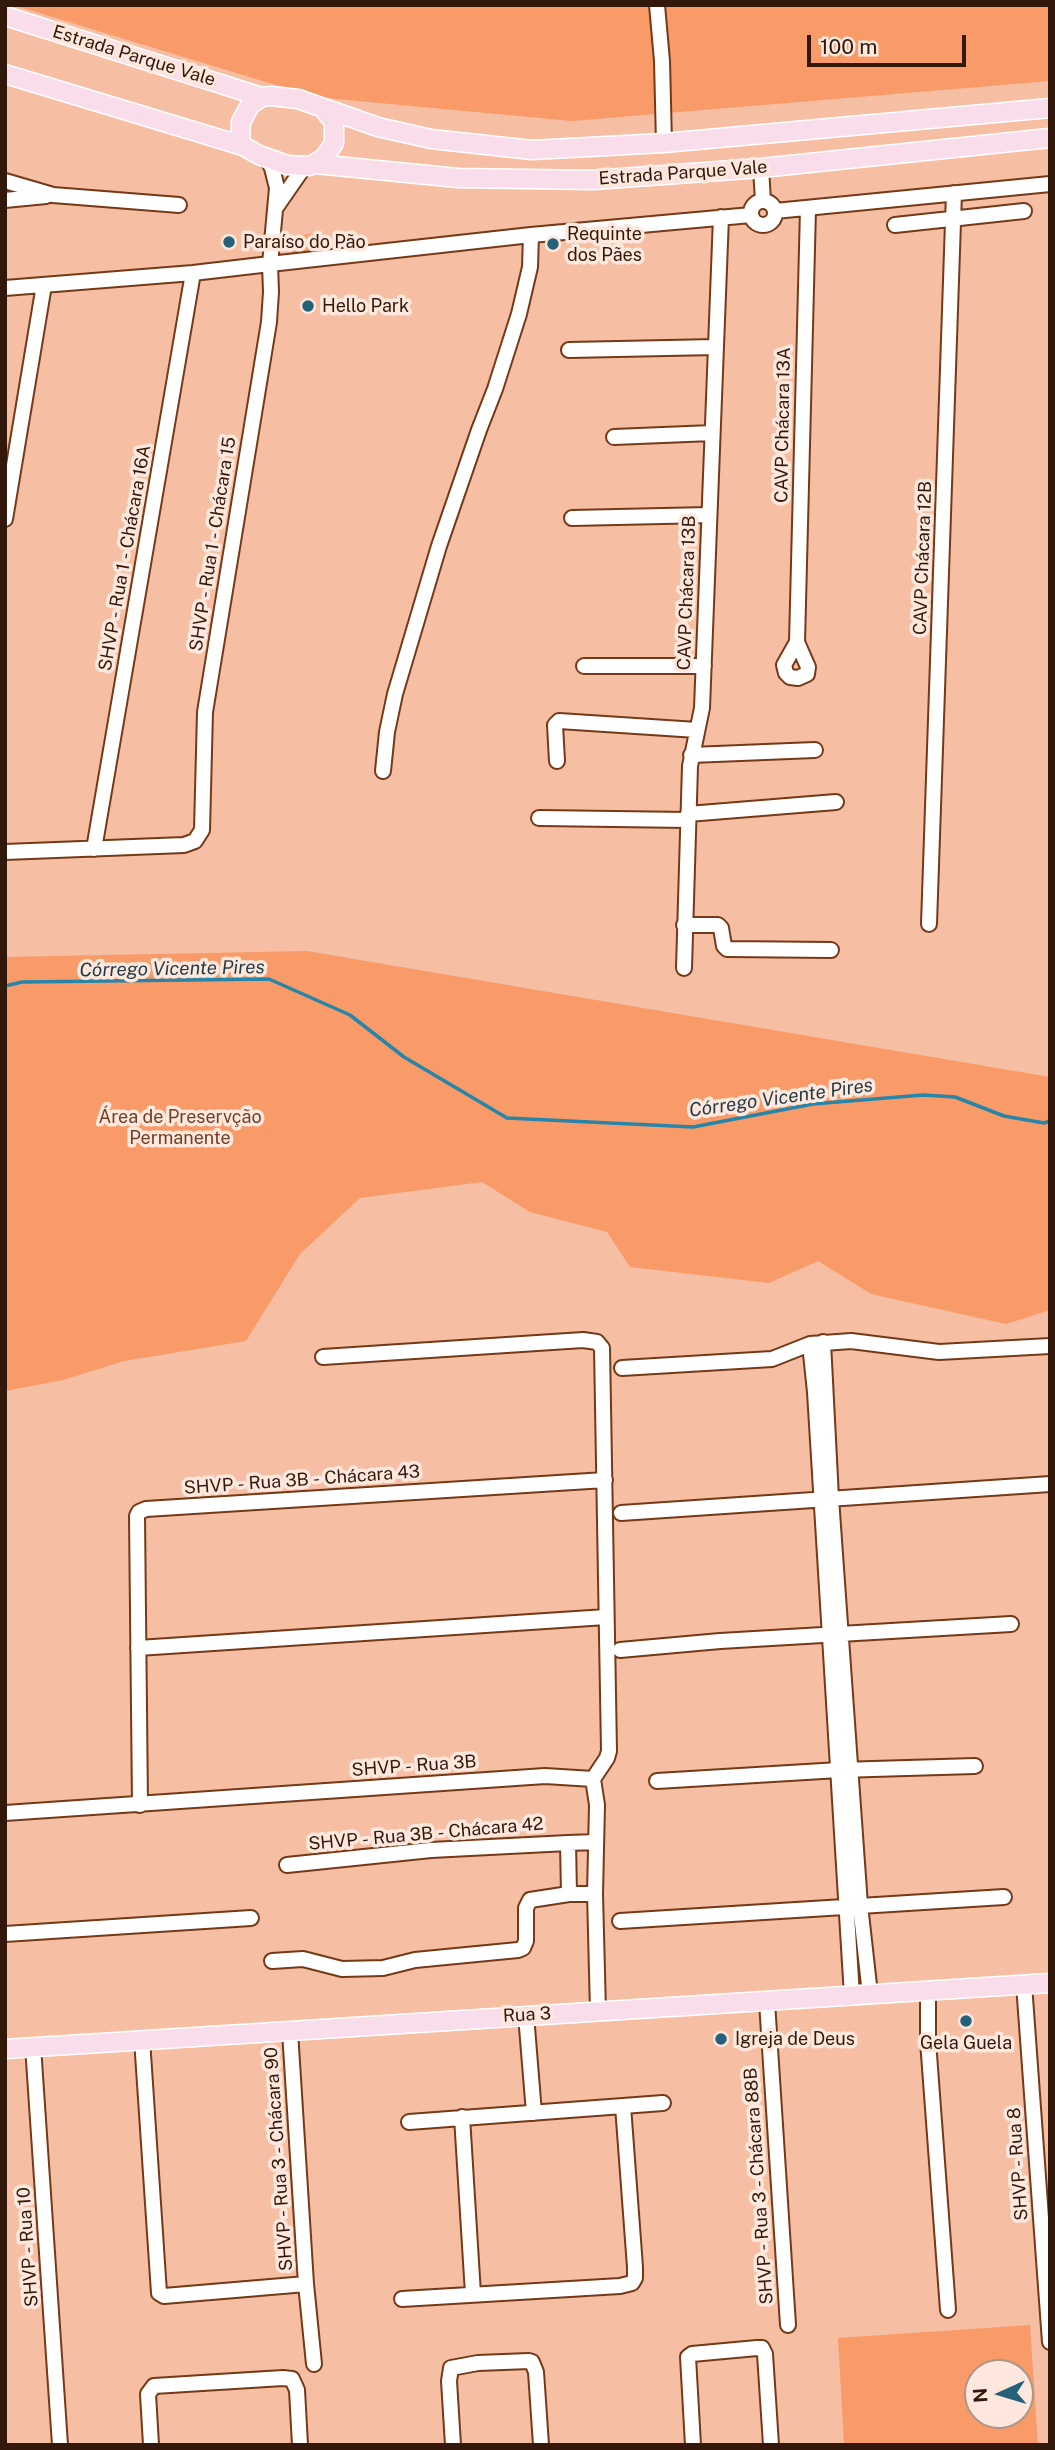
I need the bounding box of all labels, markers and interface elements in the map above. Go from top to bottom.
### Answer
street label: Estrada Parque Vale [50,21,218,91]
scale bar [810,21,969,65]
text: 100 m [820,34,877,59]
street label: Estrada Parque Vale [598,156,768,190]
place label: Requinte dos Pães [567,223,642,266]
place label: Paraíso do Pão [243,231,366,253]
marker: Paraíso do Pão [221,234,237,250]
marker: Requinte dos Pães [545,236,561,252]
place label: Hello Park [322,295,409,317]
marker: Hello Park [300,298,316,314]
street label: CAVP Chácara 13A [771,347,795,503]
street label: SHVP - Rua 1 - Chácara 15 [185,435,241,653]
street label: SHVP - Rua 1 - Chácara 16A [94,443,156,673]
street label: CAVP Chácara 12B [910,481,936,635]
street label: CAVP Chácara 13B [674,515,700,671]
water label: Córrego Vicente Pires [79,956,265,982]
water label: Córrego Vicente Pires [688,1074,874,1122]
park label: Área de Preservção Permanente [98,1106,262,1148]
street label: SHVP - Rua 3B - Chácara 43 [183,1461,421,1499]
street label: SHVP - Rua 3B [351,1751,477,1781]
street label: SHVP - Rua 3B - Chácara 42 [307,1813,545,1855]
street label: Rua 3 [502,2003,552,2027]
marker: Gela Guela [958,2013,974,2029]
place label: Igreja de Deus [735,2028,855,2050]
marker: Igreja de Deus [713,2031,729,2047]
place label: Gela Guela [920,2032,1012,2054]
street label: SHVP - Rua 3 - Chácara 90 [260,2046,298,2272]
street label: SHVP - Rua 3 - Chácara 88B [740,2067,778,2305]
street label: SHVP - Rua 8 [1003,2107,1033,2221]
street label: SHVP - Rua 10 [13,2186,43,2308]
north arrow [964,2359,1034,2429]
text: N [969,2387,992,2404]

